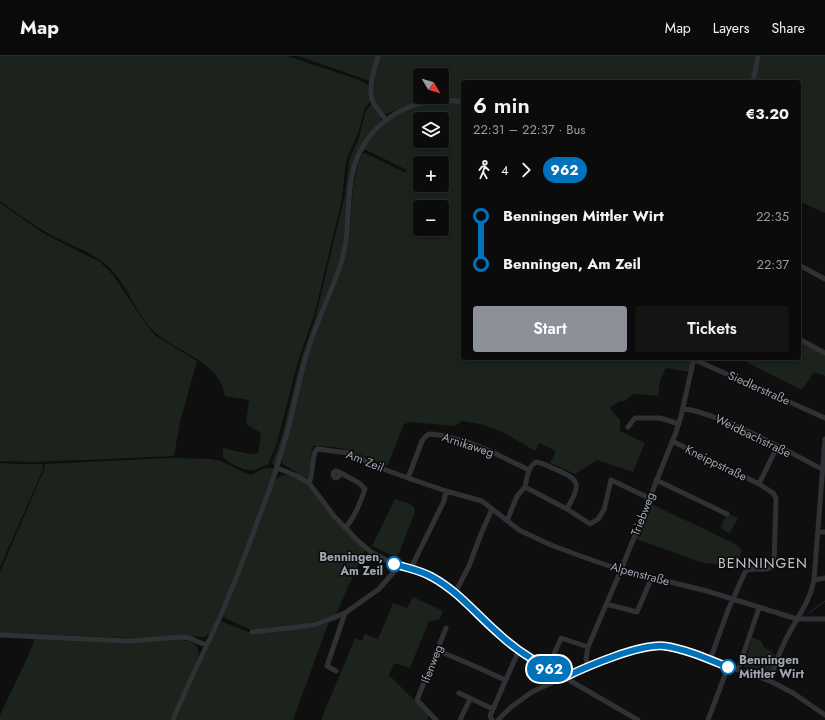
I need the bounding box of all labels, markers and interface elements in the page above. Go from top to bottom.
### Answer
text: Map [20,14,59,41]
text: Map [665,18,691,38]
text: Layers [713,18,749,38]
text: Share [771,18,805,38]
north arrow [413,68,449,104]
map controls [413,68,449,236]
text: 6 min [473,89,530,121]
text: €3.20 [745,103,789,125]
button: layers [413,112,449,148]
text: 22:31 – 22:37 · Bus [473,120,586,139]
button: + [413,156,449,192]
icon: walk [473,159,495,181]
icon: forward [515,159,537,181]
text: 962 [551,160,579,180]
text: 4 [501,161,509,180]
button: − [413,200,449,236]
text: Benningen Mittler Wirt [503,205,664,227]
text: 22:35 [756,207,789,226]
text: Benningen, Am Zeil [503,253,641,275]
text: 22:37 [757,255,789,274]
button: Start [473,306,627,352]
button: Tickets [635,306,789,352]
street label: Siedlerstraße [725,366,793,410]
street label: Weidbachstraße [712,410,794,462]
street label: Arnikaweg [440,428,496,462]
street label: Kneippstraße [682,440,750,486]
street label: Am Zeil [343,445,387,477]
street label: Triebweg [626,489,660,539]
place label: Benningen, Am Zeil [319,548,383,580]
district label: BENNINGEN [718,553,808,573]
marker: Benningen, Am Zeil [386,556,402,572]
street label: Alpenstraße [608,557,672,591]
street label: Ifenweg [416,642,448,686]
place label: Benningen Mittler Wirt [739,651,804,683]
line badge: 962 [526,656,572,682]
text: 962 [535,659,563,679]
marker: Benningen Mittler Wirt [720,659,736,675]

